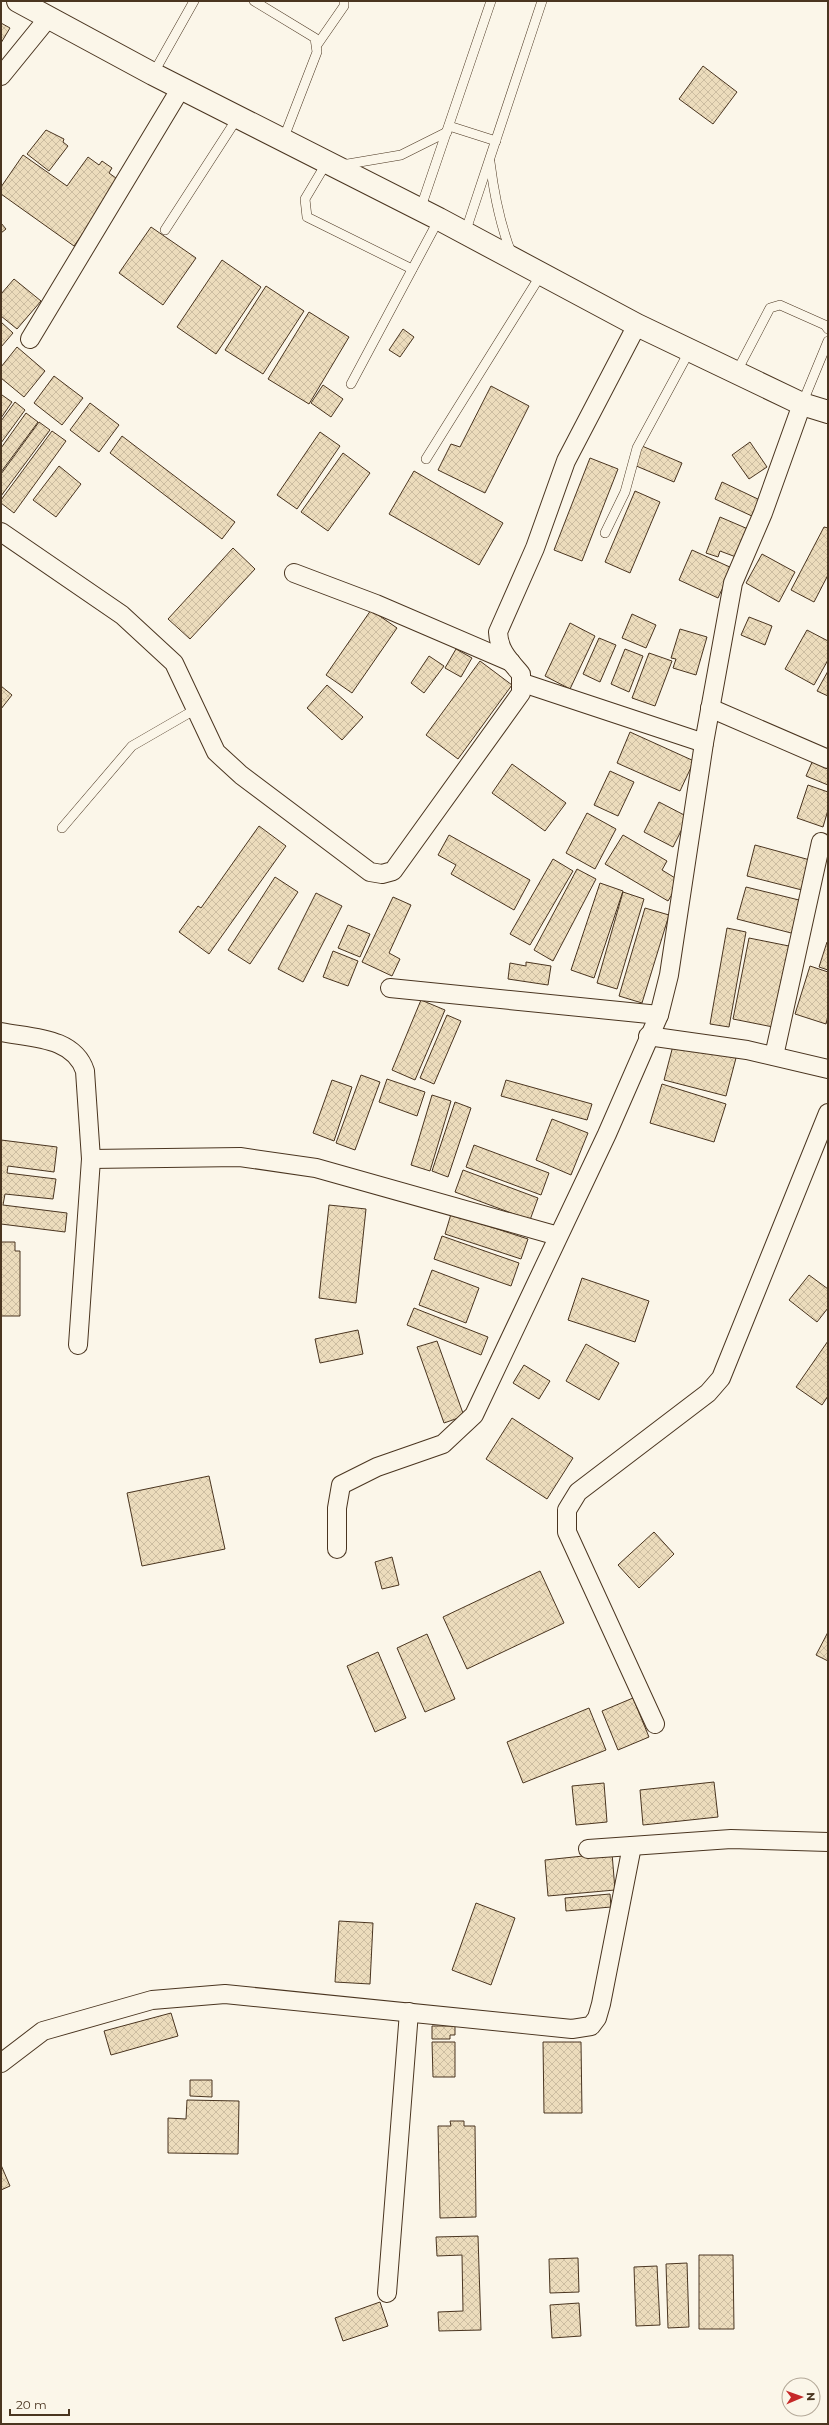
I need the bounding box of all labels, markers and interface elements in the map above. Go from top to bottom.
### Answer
north arrow [781,2377,821,2417]
scale bar [10,2391,69,2417]
text: N [804,2392,818,2401]
text: 20 m [16,2397,47,2412]

